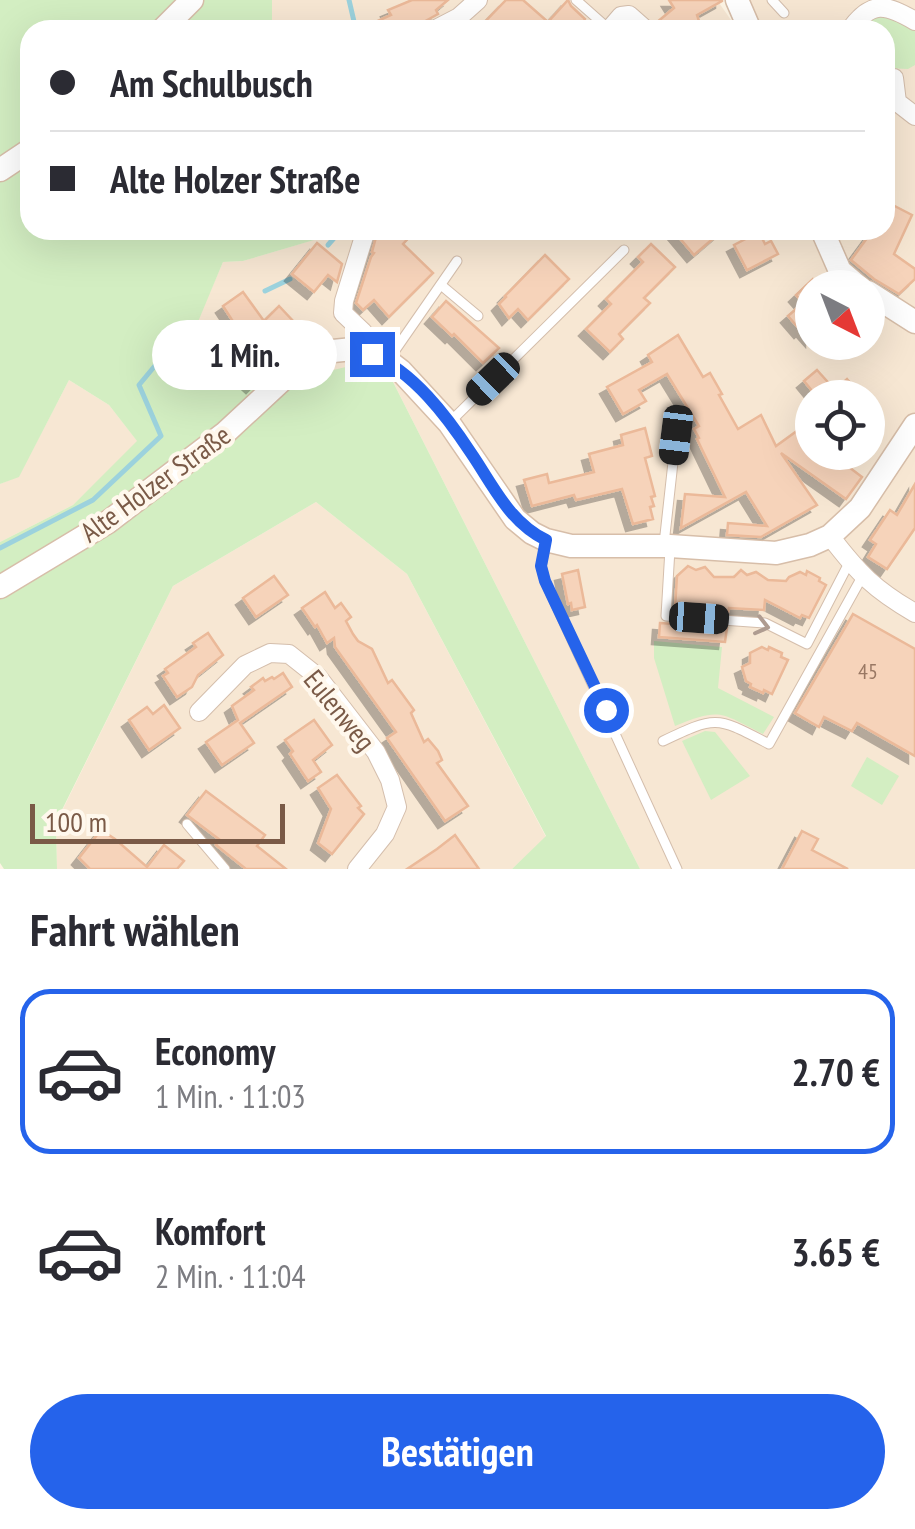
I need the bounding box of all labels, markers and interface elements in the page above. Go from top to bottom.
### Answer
text: Am Schulbusch [110,58,313,107]
text: Alte Holzer Straße [110,154,360,203]
north arrow [795,270,885,360]
map controls [795,270,885,470]
callout: 1 Min. [152,319,337,389]
route end [350,332,395,377]
text: 1 Min. [209,334,280,376]
car [461,347,525,411]
button: locate [795,380,885,470]
car [657,403,695,467]
street label: Alte Holzer Straße [72,416,238,550]
car [668,601,730,635]
one-way arrow [753,614,770,635]
house number: 45 [858,657,878,685]
street label: Eulenweg [296,662,384,758]
route start [584,688,629,733]
scale bar [30,799,285,844]
text: 100 m [45,803,107,840]
text: Fahrt wählen [30,900,240,958]
text: Economy [155,1026,275,1075]
icon: car [35,1027,125,1117]
text: 2.70 € [791,1047,880,1096]
text: 1 Min. · 11:03 [155,1075,306,1117]
text: Komfort [155,1206,266,1255]
icon: car [35,1207,125,1297]
text: 3.65 € [791,1227,880,1276]
text: 2 Min. · 11:04 [155,1255,306,1297]
button: Bestätigen [30,1394,885,1509]

